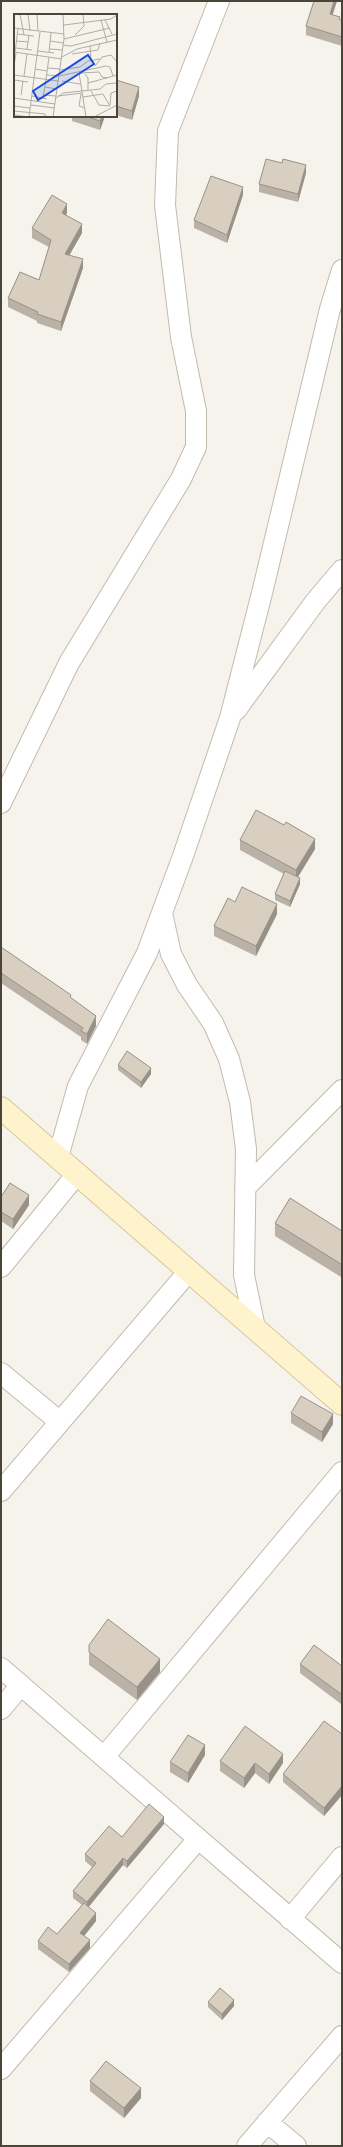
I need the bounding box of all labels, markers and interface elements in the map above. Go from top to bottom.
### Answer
inset map [14,14,117,117]

